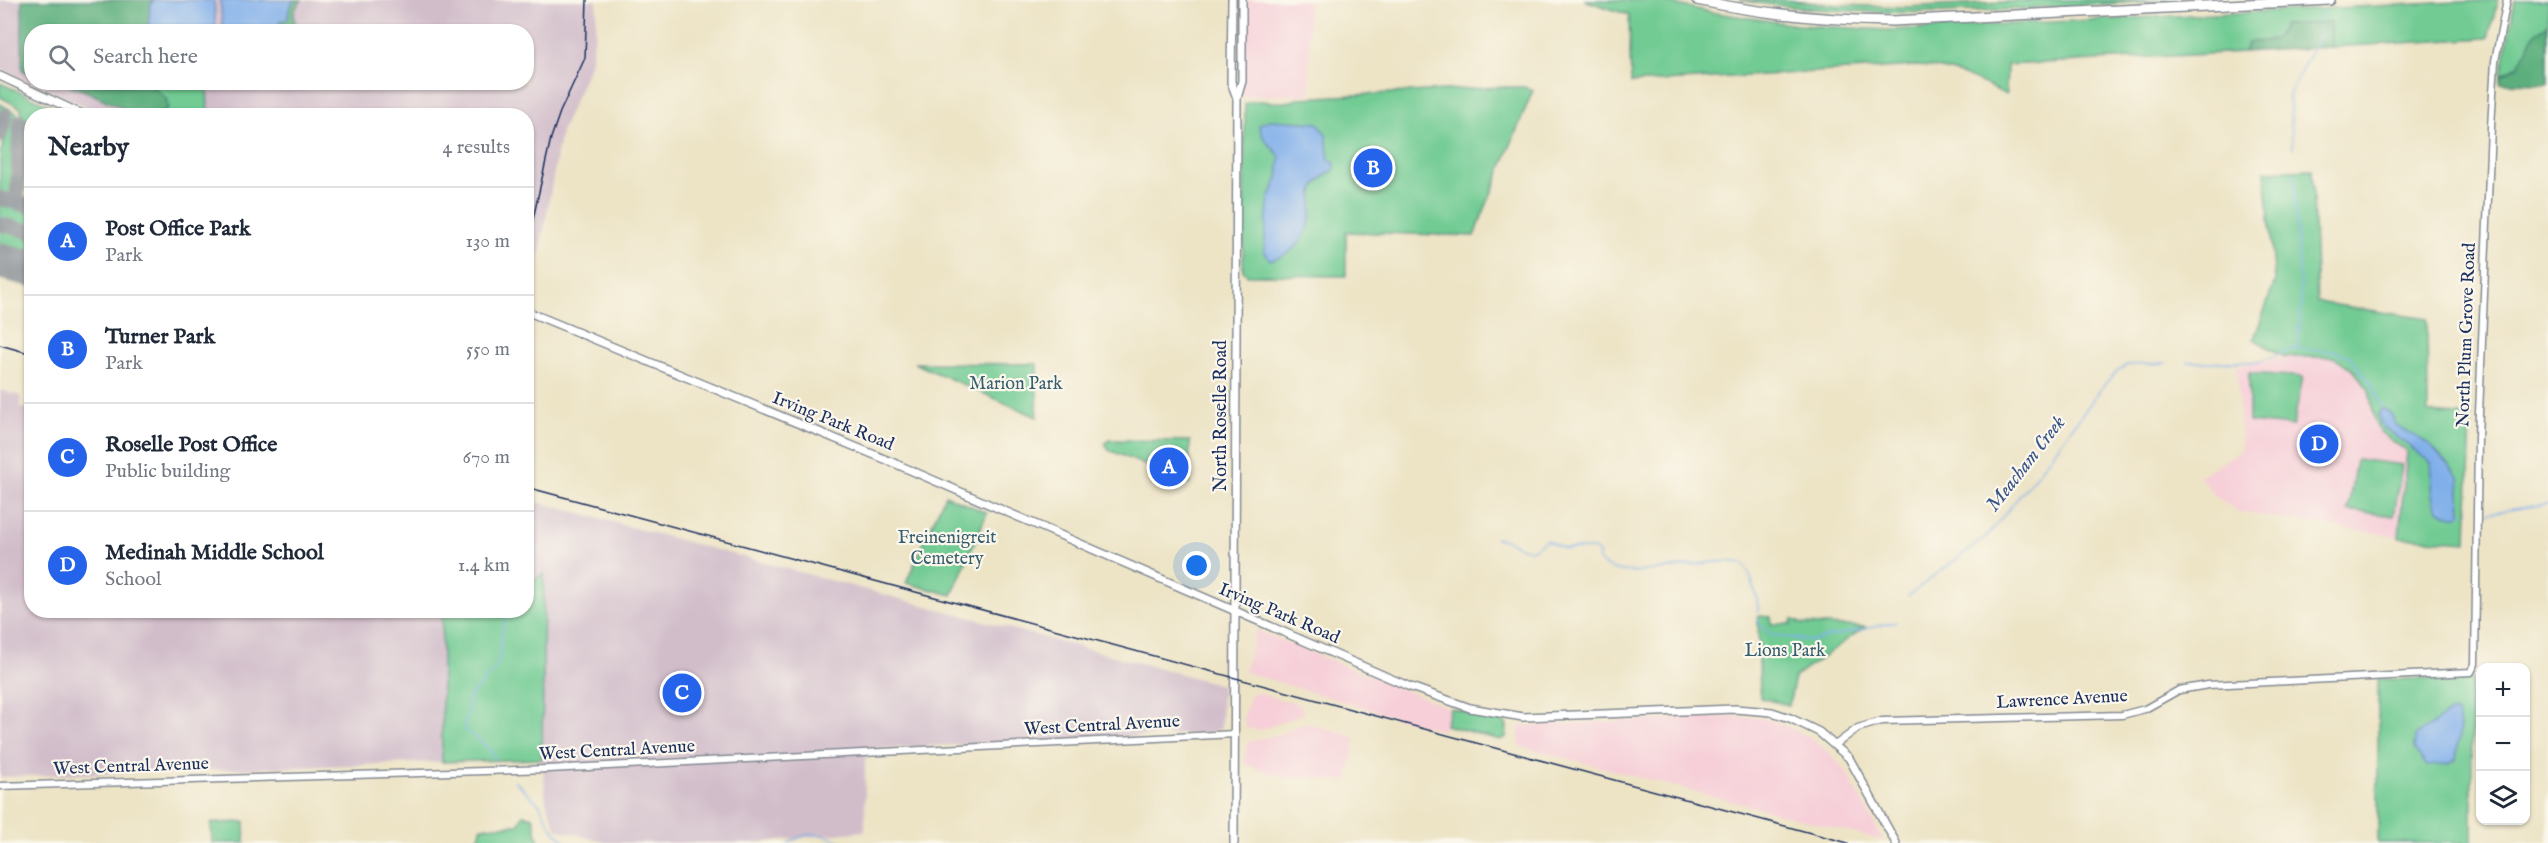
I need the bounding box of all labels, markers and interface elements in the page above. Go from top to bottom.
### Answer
search box [24,24,534,90]
icon: search [45,41,78,74]
text: Search here [93,43,198,71]
text: Nearby [48,131,129,164]
text: 4 results [443,135,510,160]
pin: B [1354,146,1392,190]
text: Post Office Park [105,215,251,243]
text: A [61,229,74,254]
text: 130 m [465,229,510,254]
street label: North Plum Grove Road [2452,242,2482,428]
text: Park [105,243,143,268]
text: Turner Park [105,323,215,351]
text: B [61,337,74,362]
text: 550 m [466,337,510,362]
street label: North Roselle Road [1210,340,1233,492]
text: Park [105,351,143,376]
park label: Marion Park [969,373,1063,396]
street label: Irving Park Road [769,387,898,457]
water label: Meacham Creek [1981,411,2071,517]
pin: D [2300,422,2338,466]
text: Roselle Post Office [105,431,277,459]
pin: A [1150,444,1188,490]
text: C [60,445,75,470]
text: 670 m [463,445,510,470]
text: Public building [105,459,230,484]
park label: Freinenigreit Cemetery [898,527,996,571]
text: Medinah Middle School [105,539,324,567]
your location [1182,551,1211,580]
text: D [59,553,76,578]
text: 1.4 km [458,553,510,578]
text: School [105,567,161,592]
street label: Irving Park Road [1215,578,1343,650]
park label: Lions Park [1744,640,1826,663]
map controls [2476,663,2530,825]
button: + [2476,663,2530,717]
pin: C [662,670,702,716]
street label: Lawrence Avenue [1996,685,2128,715]
street label: West Central Avenue [1023,710,1181,742]
button: − [2476,717,2530,771]
street label: West Central Avenue [538,735,696,767]
street label: West Central Avenue [53,753,209,781]
button: layers [2476,771,2530,825]

